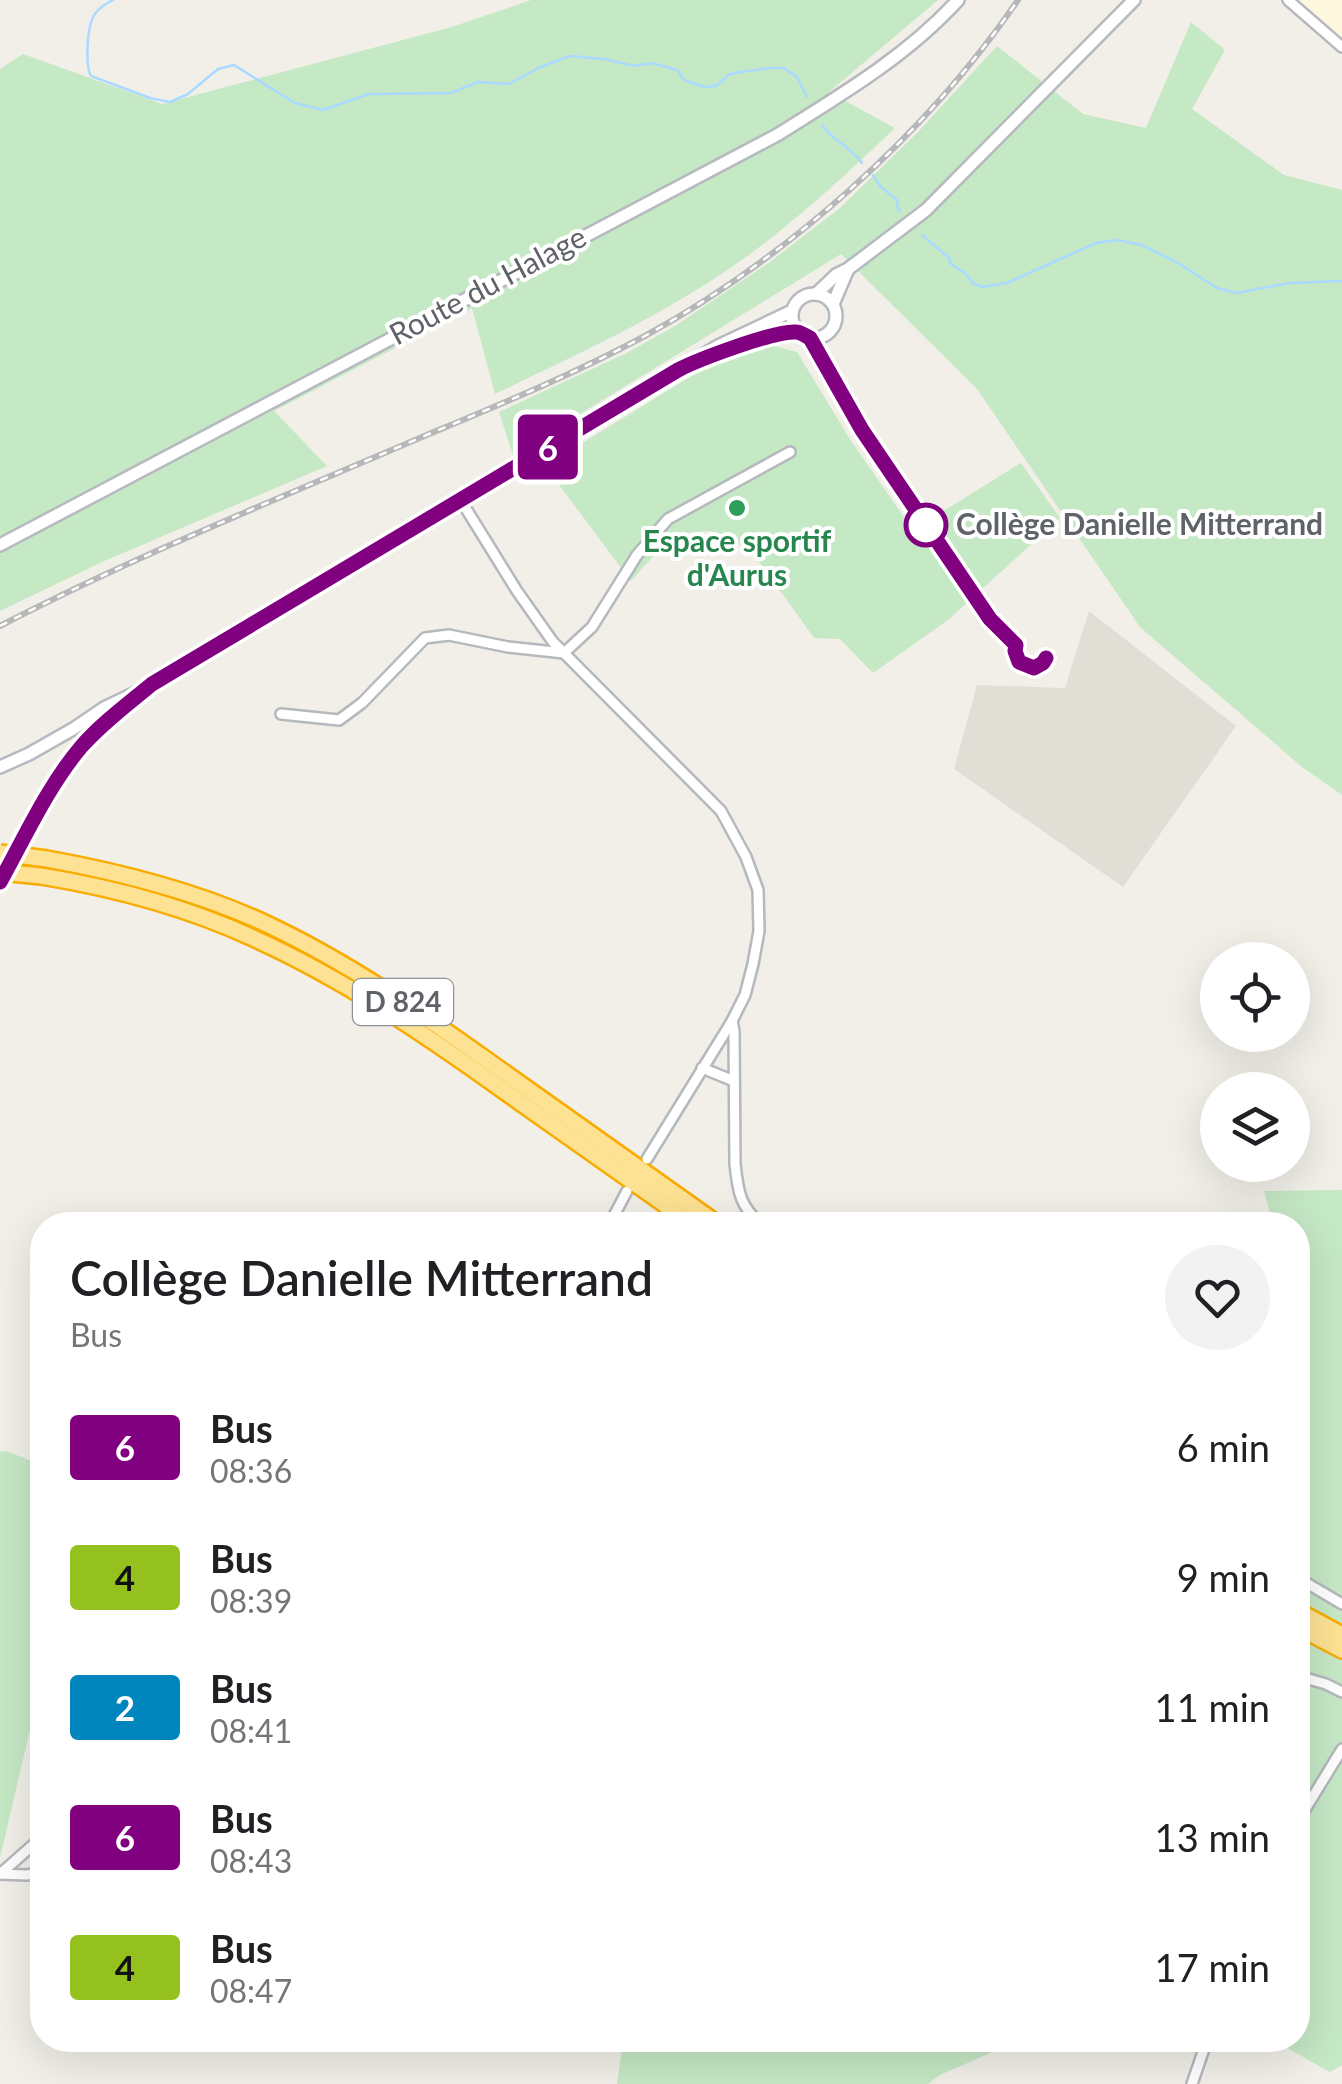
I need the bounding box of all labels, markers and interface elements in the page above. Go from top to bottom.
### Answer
street label: Route du Halage [383,217,592,351]
line badge: 6 [516,414,580,480]
text: 6 [538,426,558,468]
marker: Espace sportif d'Aurus [726,497,748,519]
marker: Collège Danielle Mitterrand [905,504,947,546]
place label: Collège Danielle Mitterrand [956,505,1323,541]
place label: Espace sportif d'Aurus [643,522,832,592]
map controls [1200,942,1310,1182]
button: locate [1200,942,1310,1052]
road number: D 824 [353,979,453,1025]
button: layers [1200,1072,1310,1182]
button: heart [1165,1245,1270,1350]
text: Collège Danielle Mitterrand [70,1249,653,1306]
text: Bus [70,1315,122,1354]
text: Bus [210,1405,273,1451]
text: 6 min [1177,1424,1270,1470]
text: 6 [115,1426,135,1468]
text: 08:36 [210,1451,292,1490]
text: Bus [210,1535,273,1581]
text: 9 min [1177,1554,1270,1600]
text: 4 [115,1556,135,1598]
text: 08:39 [210,1581,292,1620]
text: Bus [210,1665,273,1711]
text: 11 min [1155,1684,1270,1730]
text: 2 [115,1686,135,1728]
text: 08:41 [210,1711,292,1750]
text: Bus [210,1795,273,1841]
text: 13 min [1155,1814,1270,1860]
text: 6 [115,1816,135,1858]
text: 08:43 [210,1841,292,1880]
text: Bus [210,1925,273,1971]
text: 17 min [1155,1944,1270,1990]
text: 4 [115,1946,135,1988]
text: 08:47 [210,1971,292,2010]

